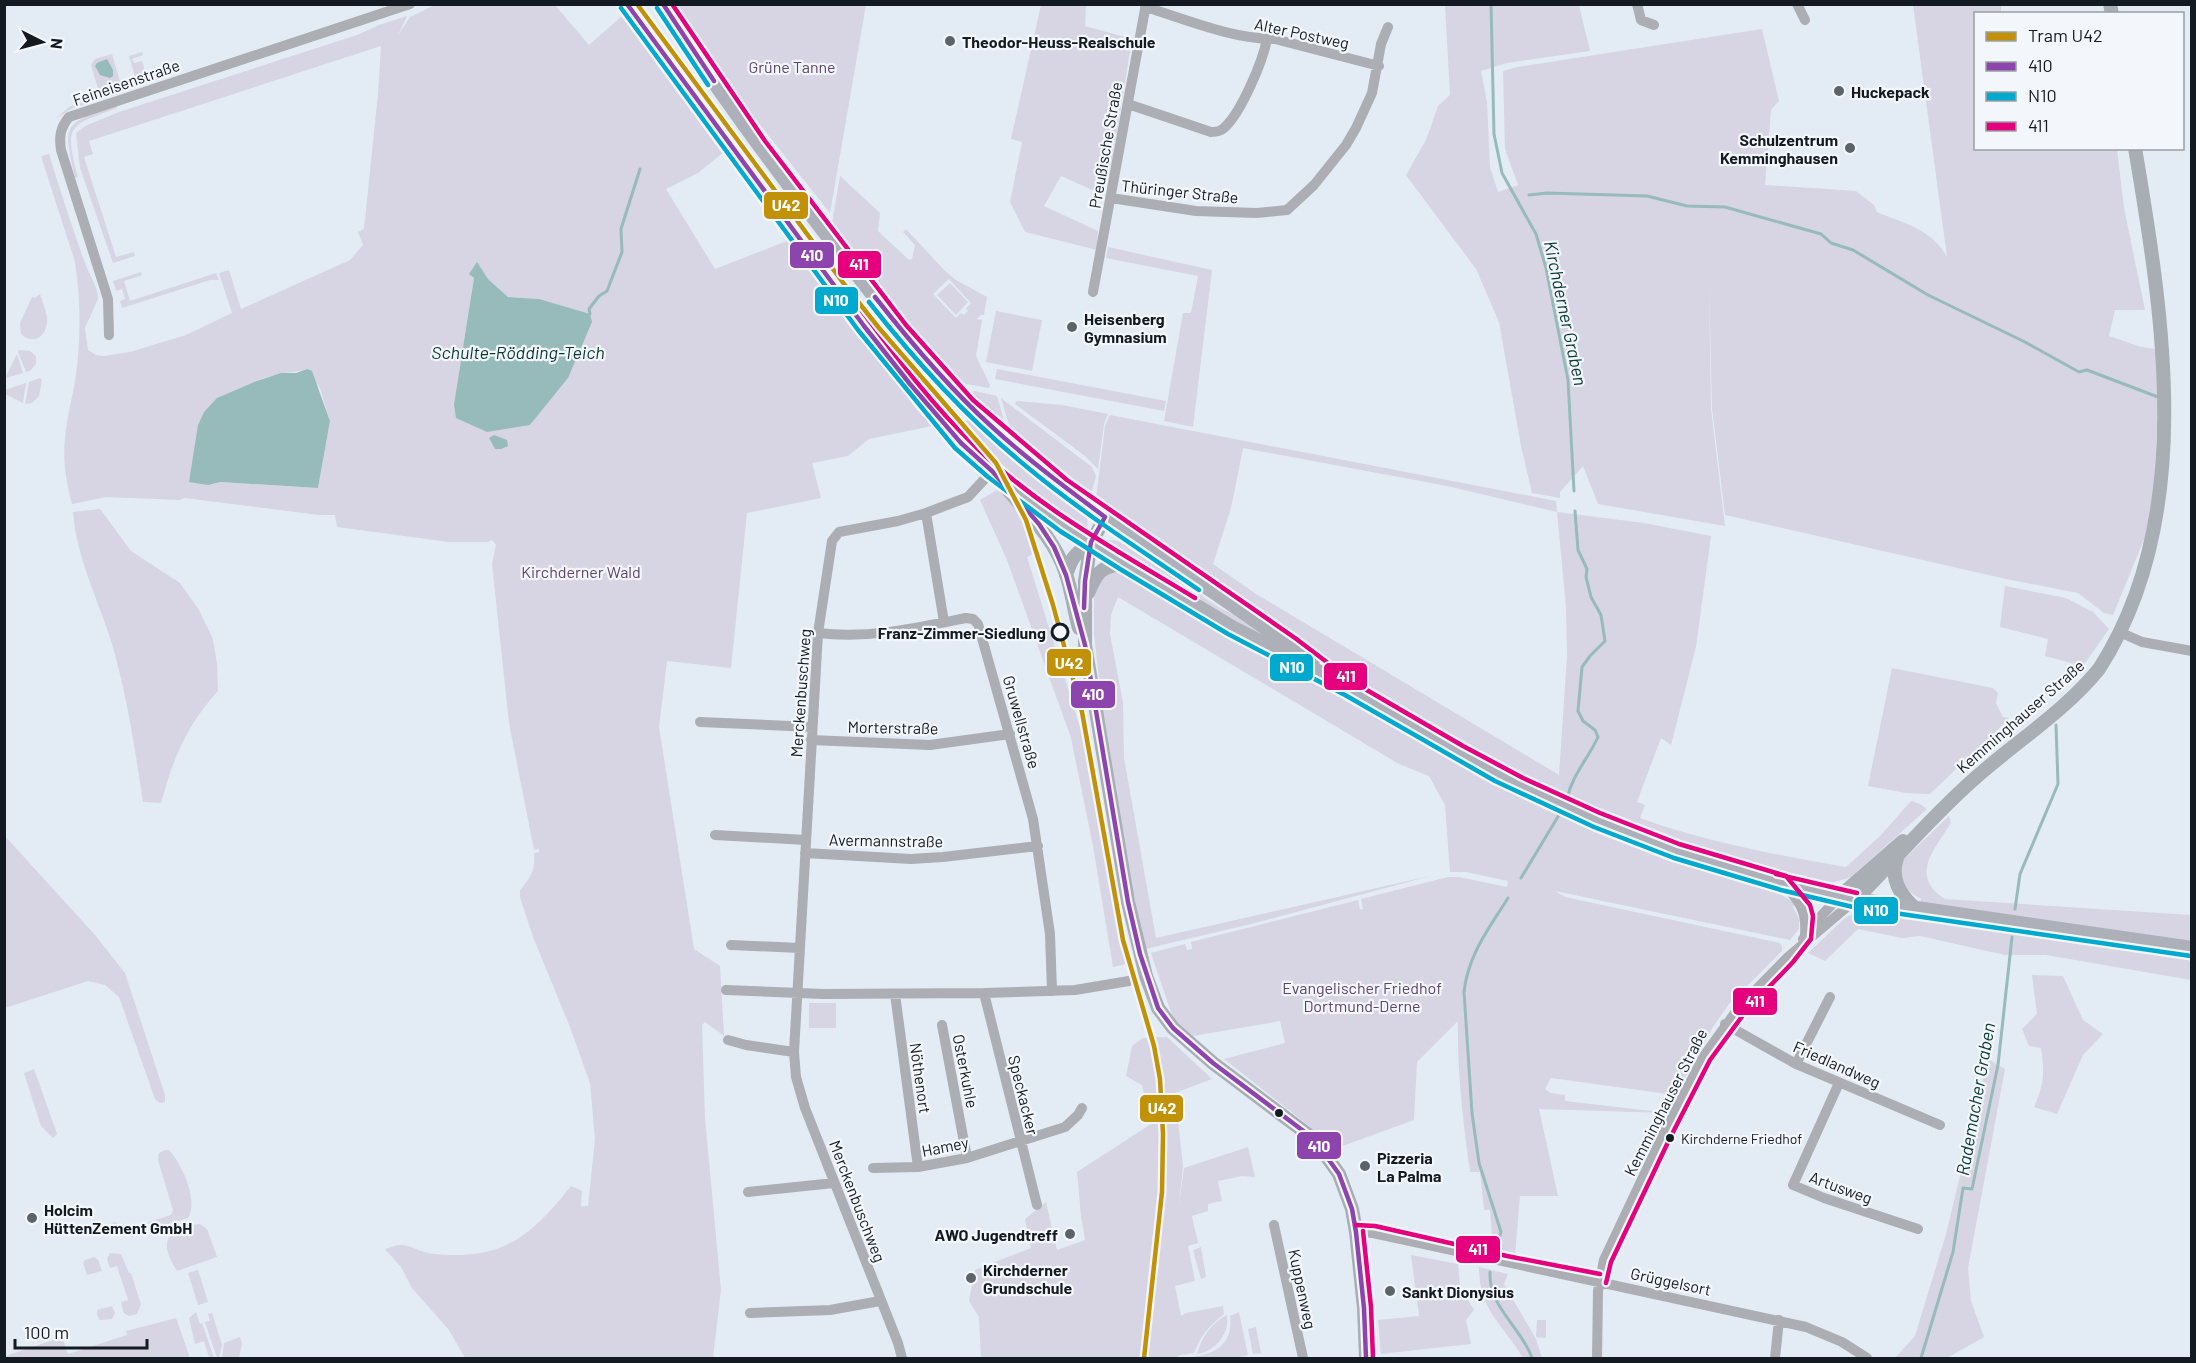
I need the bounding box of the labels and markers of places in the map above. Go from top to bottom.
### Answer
place label: Theodor-Heuss-Realschule [962,32,1156,51]
marker: Theodor-Heuss-Realschule [943,34,957,48]
place label: Huckepack [1851,82,1930,101]
marker: Huckepack [1832,84,1846,98]
place label: Schulzentrum Kemminghausen [1720,130,1838,167]
marker: Schulzentrum Kemminghausen [1843,141,1857,155]
place label: Heisenberg Gymnasium [1084,309,1167,346]
marker: Heisenberg Gymnasium [1065,320,1079,334]
place label: Franz-Zimmer-Siedlung [878,623,1046,642]
marker: Franz-Zimmer-Siedlung [1051,623,1069,641]
unlabelled marker [1273,1107,1285,1119]
place label: Kirchderne Friedhof [1681,1130,1802,1147]
marker: Kirchderne Friedhof [1664,1132,1676,1144]
place label: Pizzeria La Palma [1377,1148,1441,1185]
marker: Pizzeria La Palma [1358,1159,1372,1173]
place label: Holcim HüttenZement GmbH [44,1200,192,1237]
marker: Holcim HüttenZement GmbH [25,1211,39,1225]
place label: AWO Jugendtreff [935,1225,1058,1244]
marker: AWO Jugendtreff [1063,1227,1077,1241]
place label: Kirchderner Grundschule [983,1260,1072,1297]
marker: Kirchderner Grundschule [964,1271,978,1285]
place label: Sankt Dionysius [1402,1282,1514,1301]
marker: Sankt Dionysius [1383,1284,1397,1298]

